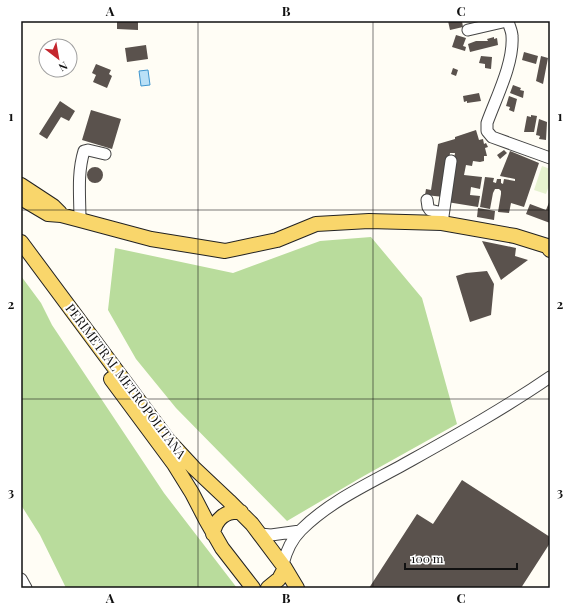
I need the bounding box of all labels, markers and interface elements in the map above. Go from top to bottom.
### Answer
text: A [105,2,115,19]
text: B [282,2,291,19]
text: C [456,2,466,19]
north arrow [38,38,78,78]
text: N [56,59,71,76]
text: 1 [9,107,14,124]
text: 1 [558,107,563,124]
text: 2 [8,295,15,312]
text: 2 [557,295,564,312]
street label: PERIMETRAL METROPOLITANA [62,300,191,462]
text: 3 [8,483,14,500]
text: 3 [557,483,563,500]
scale bar [405,545,517,571]
text: 100 m [411,550,444,566]
text: A [105,589,115,606]
text: B [282,589,291,606]
text: C [456,589,466,606]

